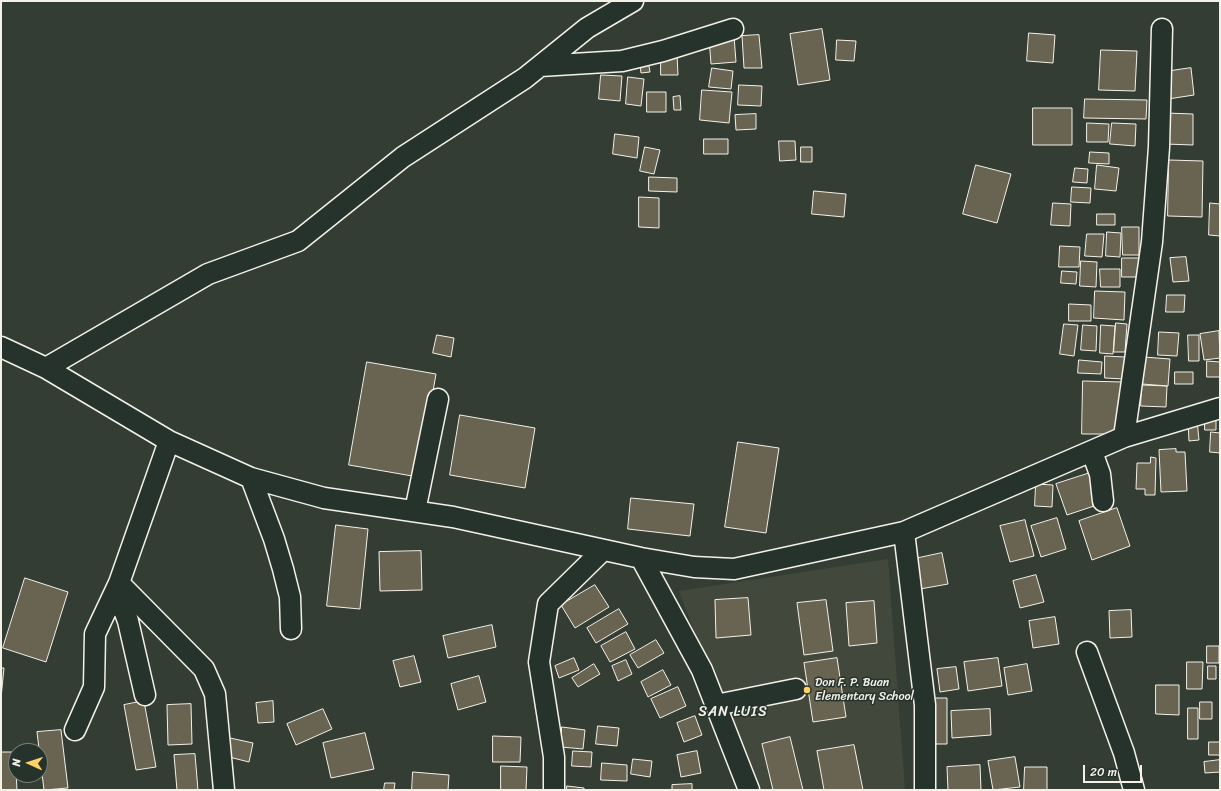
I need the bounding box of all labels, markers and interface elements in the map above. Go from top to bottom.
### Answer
place label: Don F. P. Buan Elementary School [815,676,914,704]
marker: Don F. P. Buan Elementary School [802,685,812,695]
district label: SAN LUIS [699,704,767,720]
north arrow [8,743,48,783]
scale bar [1085,757,1144,783]
text: N [7,758,26,767]
text: 20 m [1090,761,1117,783]

